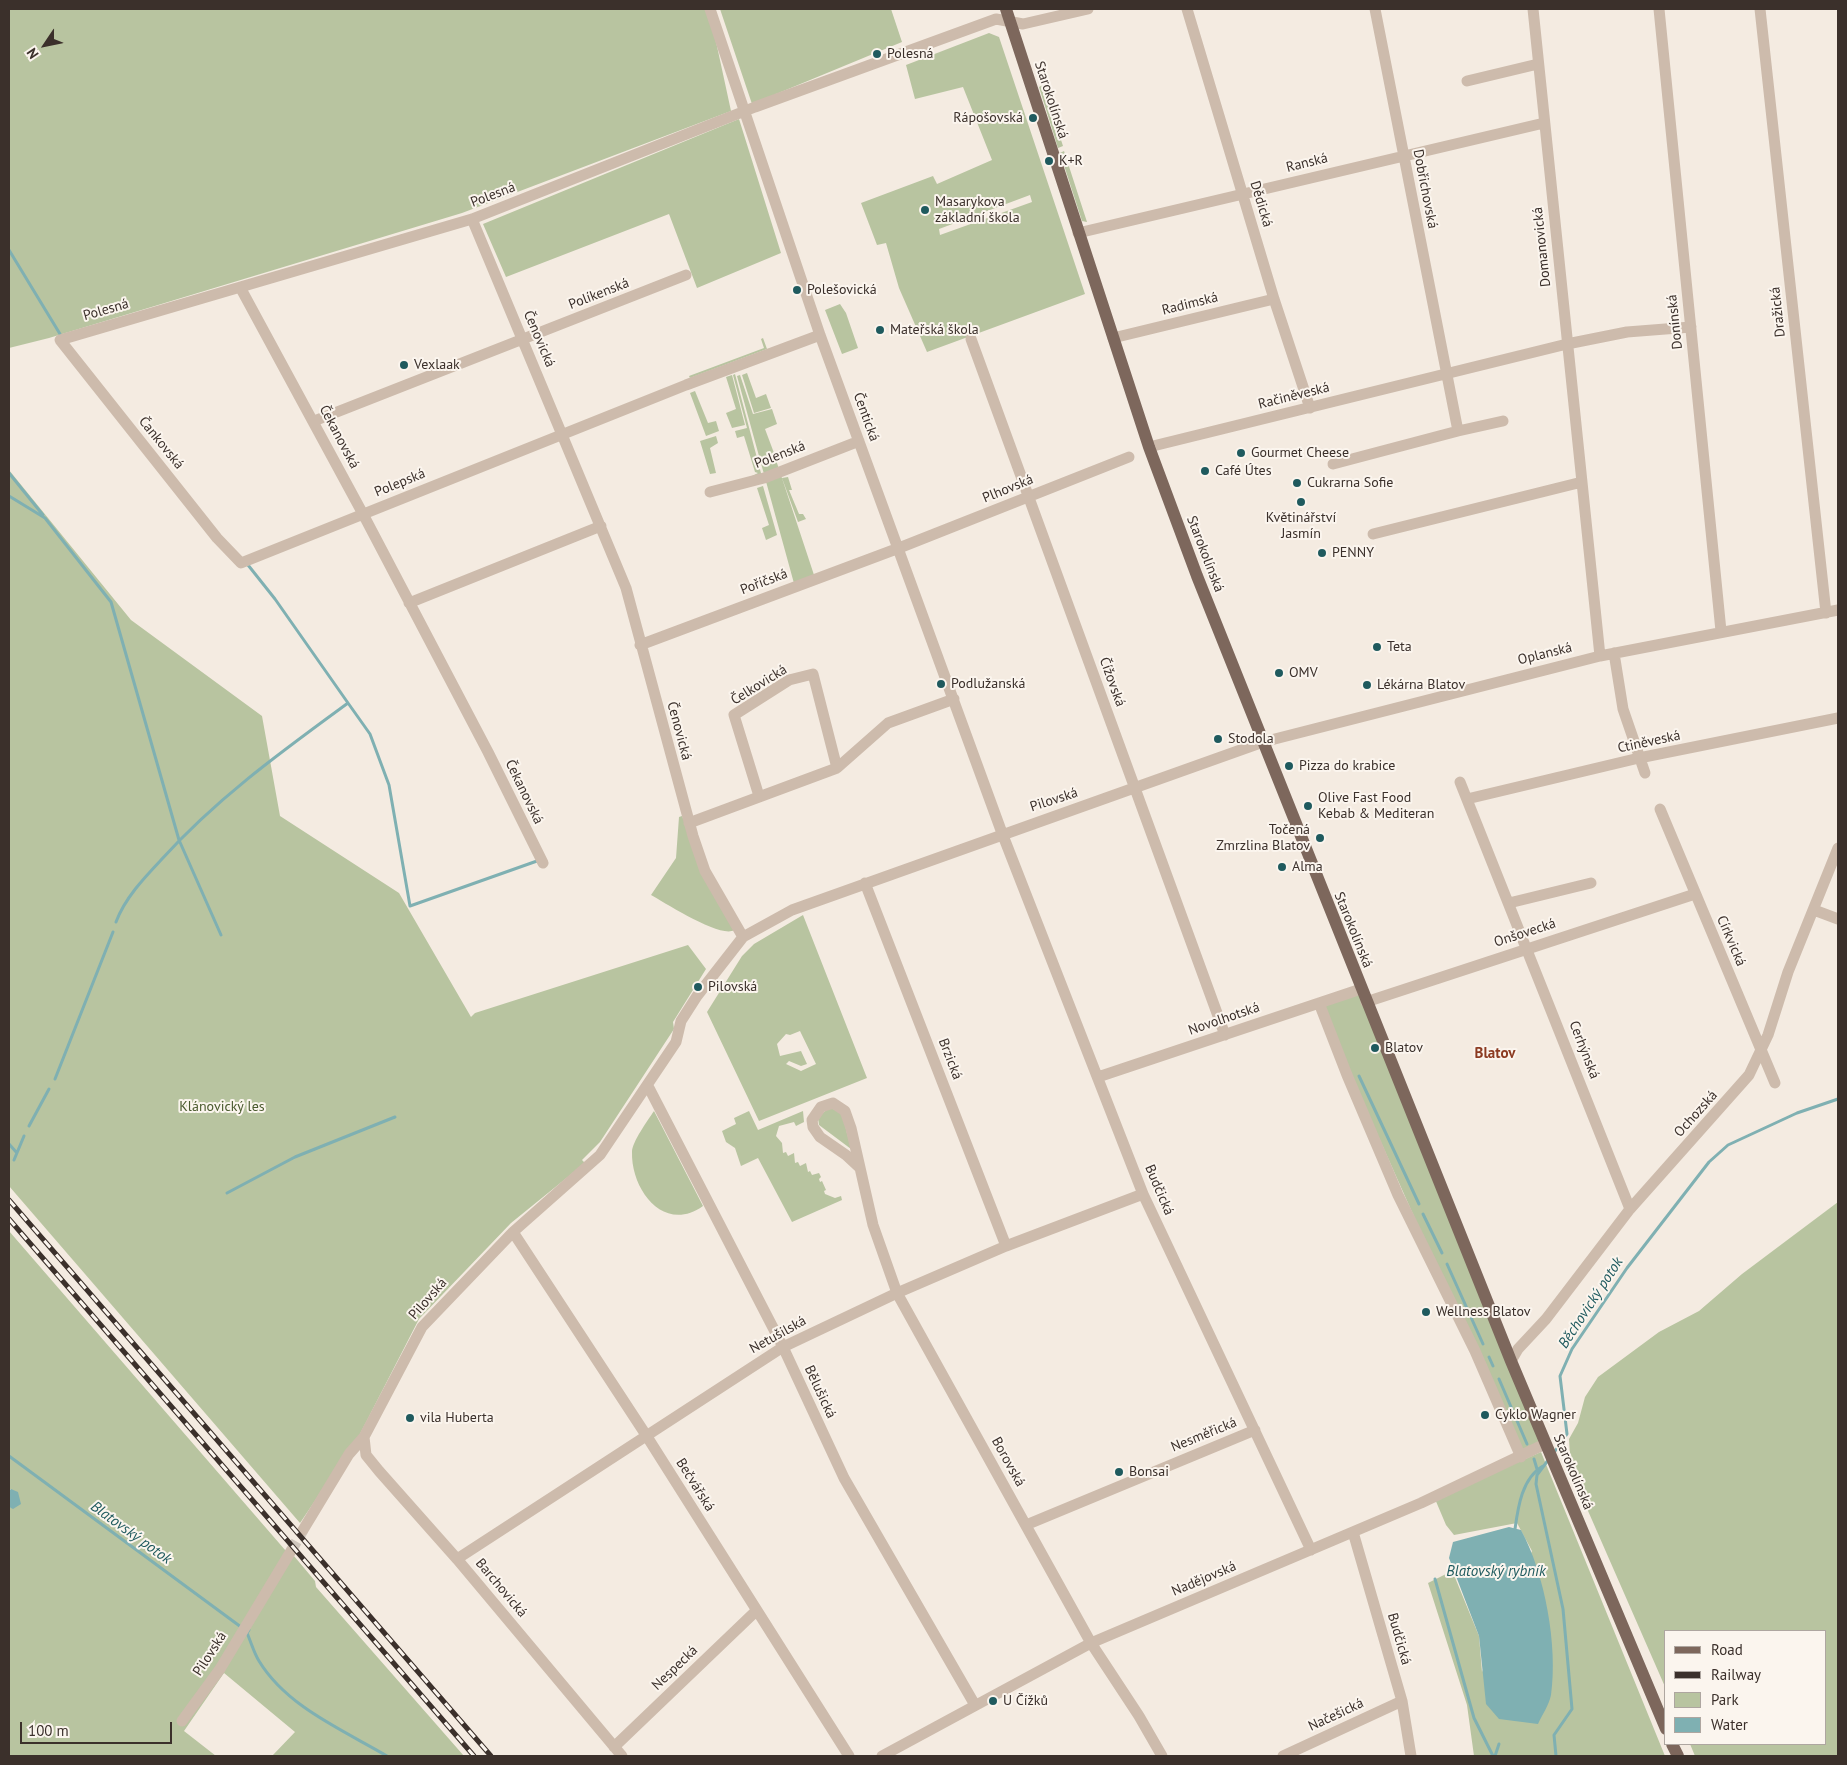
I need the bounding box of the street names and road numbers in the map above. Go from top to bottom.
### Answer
street label: Starokolínská [1031,59,1071,141]
street label: Dobřichovská [1409,148,1441,230]
street label: Ranská [1284,150,1330,176]
street label: Polesná [468,179,518,211]
street label: Dědická [1246,179,1276,229]
street label: Domanovická [1529,206,1555,288]
street label: Políkenská [566,275,632,313]
street label: Dražická [1767,286,1789,338]
street label: Radimská [1160,289,1220,319]
street label: Donínská [1664,294,1686,350]
street label: Polesná [81,296,131,324]
street label: Čenovická [520,308,558,370]
street label: Račiněveská [1257,379,1331,413]
street label: Čentická [849,390,883,444]
street label: Čekanovská [315,402,363,472]
street label: Čankovská [135,413,187,473]
street label: Polenská [752,438,808,472]
street label: Polepská [372,465,428,501]
street label: Plhovská [980,471,1036,507]
street label: Starokolínská [1183,513,1227,595]
street label: Poříčská [738,565,790,599]
street label: Oplanská [1516,639,1574,669]
street label: Čížovská [1095,655,1129,709]
street label: Čelkovická [728,661,790,709]
street label: Čenovická [663,700,695,762]
street label: Ctiněveská [1616,727,1682,757]
street label: Čekanovská [501,757,547,827]
street label: Pilovská [1028,784,1080,816]
street label: Starokolínská [1330,890,1376,970]
street label: Církvická [1713,913,1749,969]
street label: Onšovecká [1492,915,1558,951]
street label: Novolhotská [1186,999,1262,1039]
street label: Cerhýnská [1565,1019,1603,1081]
street label: Brzická [934,1036,966,1082]
street label: Ochozská [1671,1087,1721,1141]
street label: Budčická [1141,1162,1177,1218]
street label: Pilovská [405,1275,451,1323]
street label: Netušilská [747,1313,809,1357]
street label: Bělušická [800,1363,840,1421]
street label: Nesměřická [1169,1414,1239,1456]
street label: Starokolínská [1550,1432,1596,1512]
street label: Borovská [988,1434,1028,1490]
street label: Bečvářská [672,1455,718,1515]
street label: Barchovická [472,1555,530,1621]
street label: Nadějovská [1169,1558,1239,1600]
street label: Budčická [1384,1611,1414,1667]
street label: Pilovská [190,1629,230,1679]
street label: Nespecká [649,1642,701,1694]
street label: Načešická [1306,1695,1366,1735]

